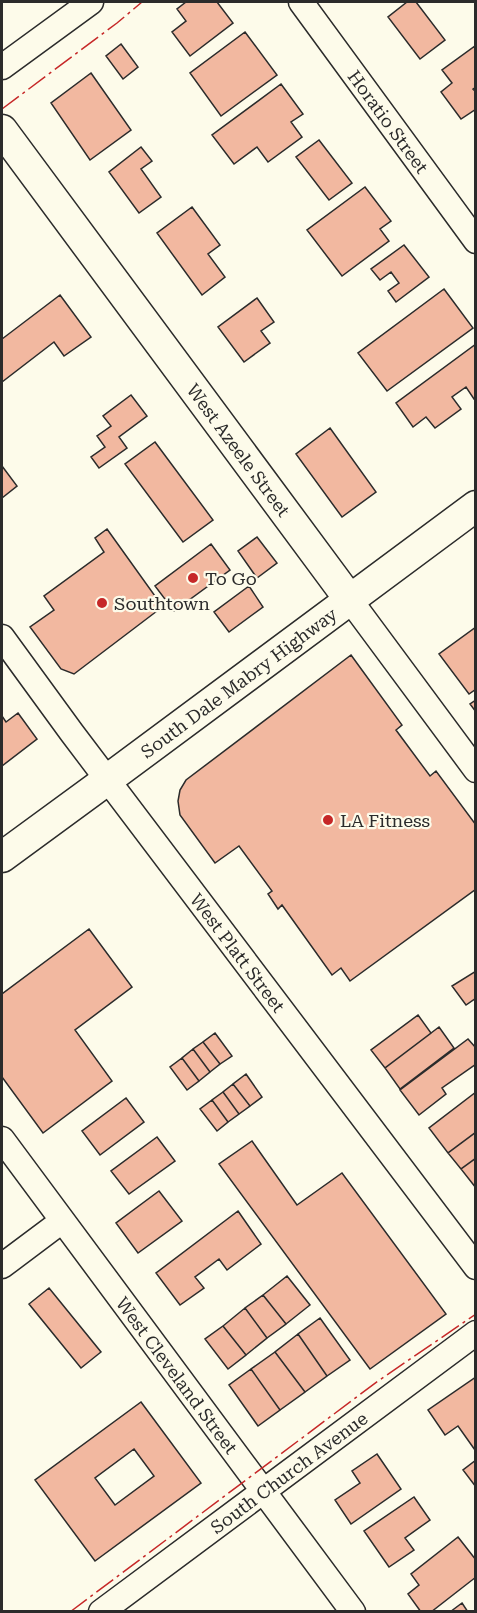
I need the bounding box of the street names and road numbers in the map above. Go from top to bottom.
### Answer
street label: Horatio Street [344,66,433,177]
street label: West Azeele Street [183,379,295,521]
street label: South Dale Mabry Highway [136,603,341,762]
street label: West Platt Street [186,889,290,1016]
street label: West Cleveland Street [112,1293,242,1458]
street label: South Church Avenue [206,1407,371,1538]

